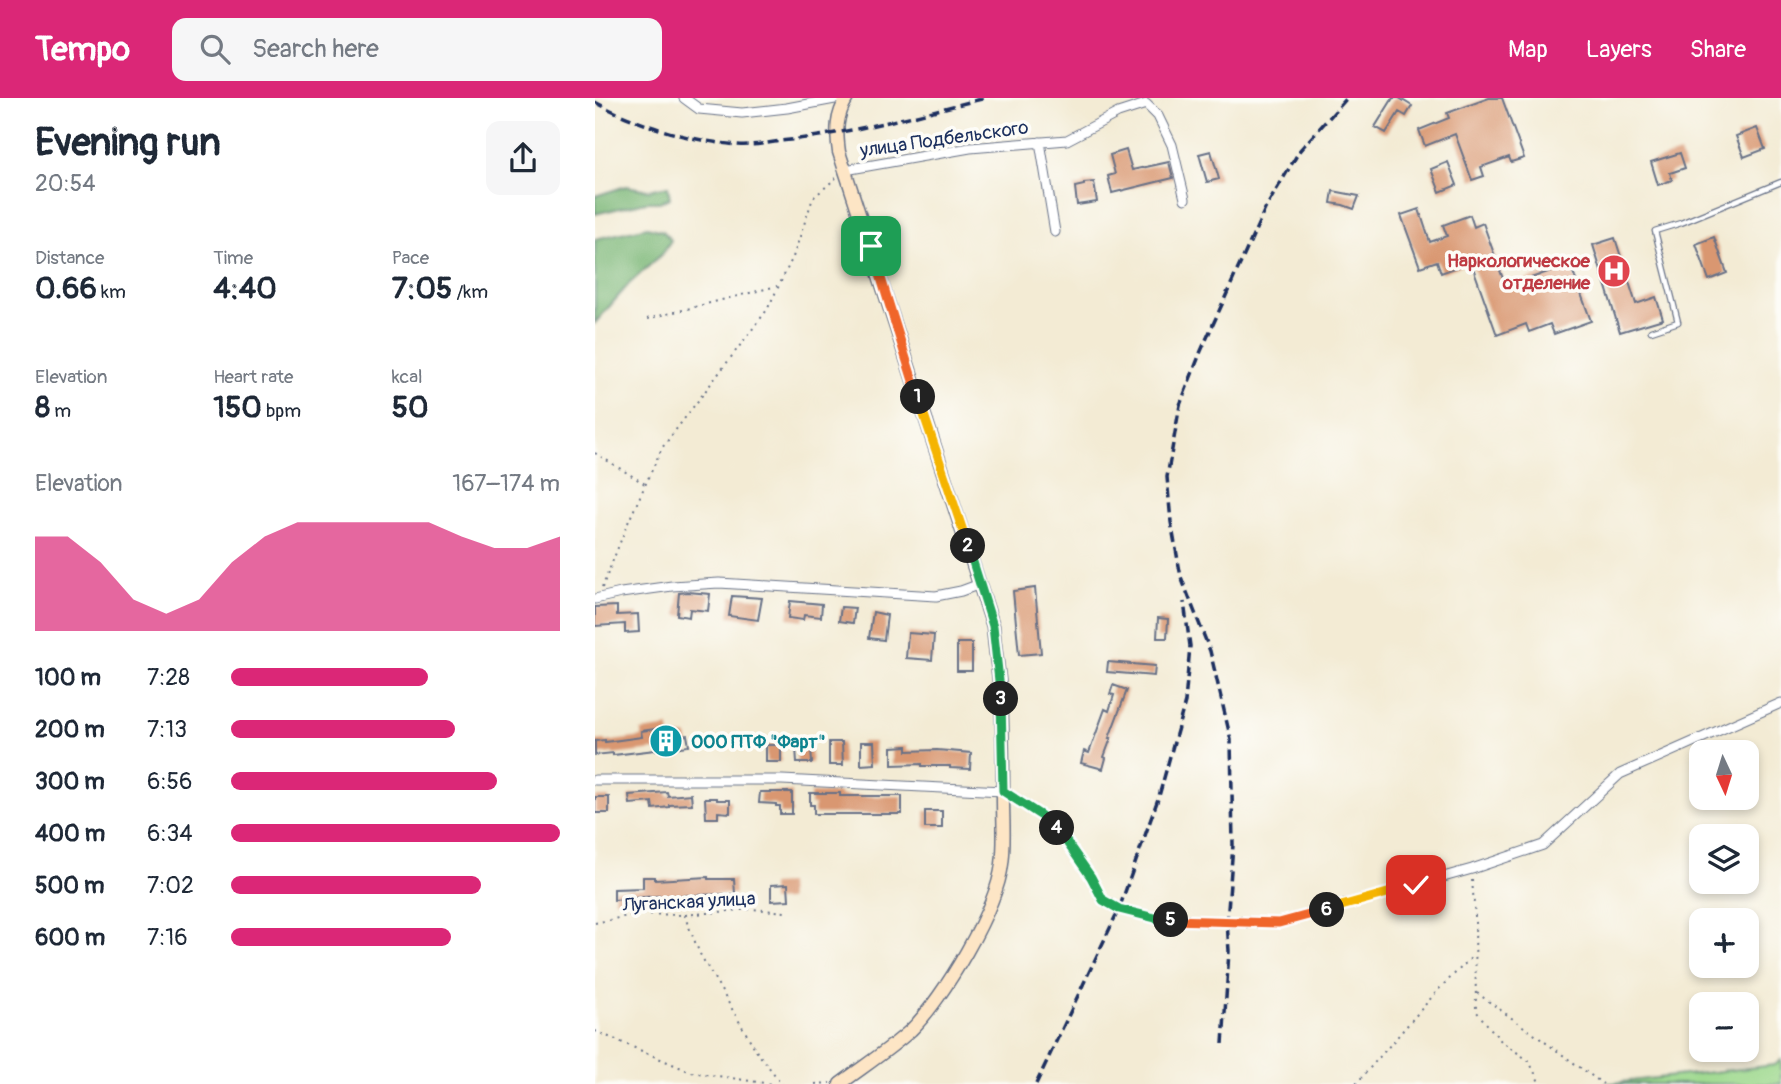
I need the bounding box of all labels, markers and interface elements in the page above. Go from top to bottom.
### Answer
search box [172,18,662,81]
text: Tempo [35,29,130,70]
icon: search [196,30,234,68]
text: Search here [252,33,379,65]
text: Map [1508,35,1548,64]
text: Layers [1586,35,1652,64]
text: Share [1690,35,1746,64]
street label: улица Подбельского [857,115,1030,163]
text: Evening run [35,119,221,167]
button: share [486,121,560,195]
text: 20:54 [35,169,96,198]
pin [841,216,901,276]
icon: arrive [852,227,890,265]
text: Distance [35,246,104,270]
text: Time [213,246,253,270]
text: Pace [392,246,429,270]
place label: Наркологическое отделение [1447,249,1591,295]
hospital icon: Наркологическое отделение [1595,252,1633,290]
text: 0.66 [35,270,97,307]
text: 4:40 [213,270,277,307]
text: 7:05 [392,270,452,307]
text: km [97,280,126,304]
text: /km [452,280,488,304]
text: Elevation [35,365,107,389]
text: Heart rate [213,365,293,389]
text: kcal [392,365,423,389]
pin: 1 [901,380,935,414]
text: 1 [914,384,921,408]
text: 8 [35,389,50,426]
text: 150 [213,389,262,426]
text: 50 [392,389,428,426]
text: m [50,399,71,423]
text: bpm [262,399,301,423]
text: Elevation [35,469,123,498]
text: 167–174 m [452,469,560,498]
pin: 2 [951,528,985,564]
text: 2 [962,533,973,557]
text: 100 m [35,663,101,692]
text: 7:28 [147,663,190,692]
pin: 3 [983,682,1019,716]
text: 3 [995,686,1006,710]
text: 200 m [35,715,105,744]
text: 7:13 [147,715,187,744]
building icon: ООО ПТФ "Фарт" [647,722,685,760]
place label: ООО ПТФ "Фарт" [691,730,826,754]
north arrow [1689,740,1759,810]
map controls [1689,740,1759,1062]
text: 300 m [35,767,105,796]
text: 6:56 [147,767,192,796]
pin: 4 [1039,810,1075,846]
text: 4 [1051,815,1062,839]
text: 400 m [35,819,105,848]
text: 6:34 [147,819,193,848]
button: layers [1689,824,1759,894]
pin [1386,855,1446,915]
icon: check [1397,866,1435,904]
text: 500 m [35,871,104,900]
text: 7:02 [147,871,194,900]
street label: Луганская улица [621,887,756,918]
pin: 6 [1309,892,1345,928]
text: 6 [1321,897,1332,921]
pin: 5 [1153,902,1189,938]
text: 5 [1165,907,1176,931]
button: + [1689,908,1759,978]
text: 600 m [35,923,105,952]
text: 7:16 [147,923,188,952]
button: − [1689,992,1759,1062]

